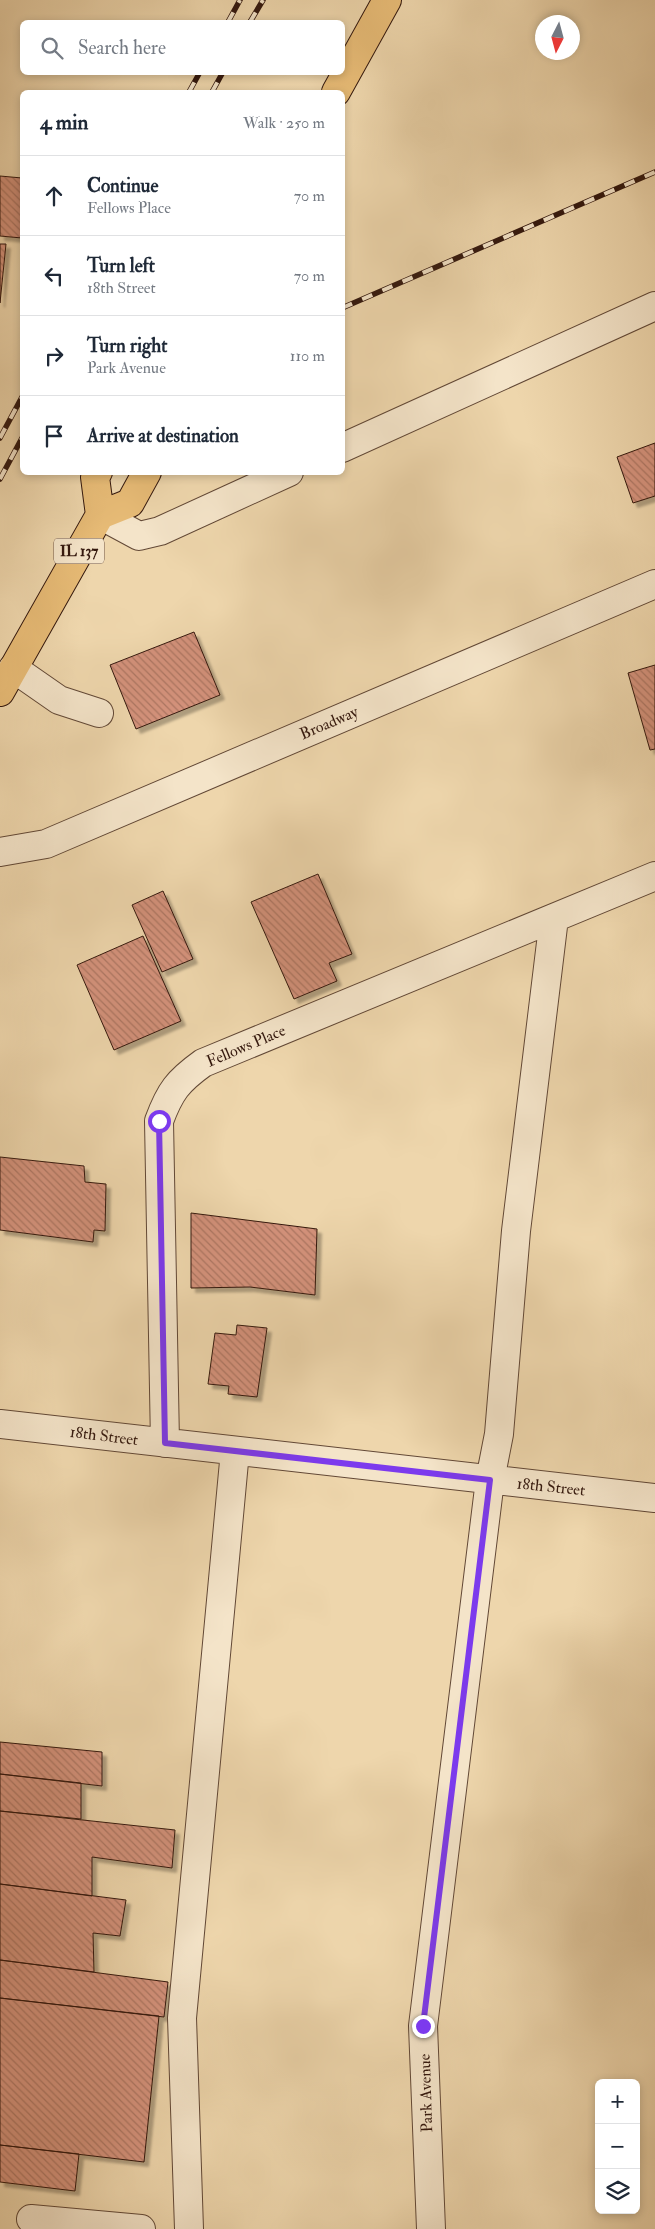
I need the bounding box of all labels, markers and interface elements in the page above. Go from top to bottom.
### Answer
north arrow [535,15,580,60]
search box [20,20,345,75]
icon: search [38,34,66,62]
text: Search here [78,36,166,60]
text: 4 min [40,109,88,136]
text: Walk · 250 m [243,113,325,133]
text: Continue [87,174,158,198]
icon: ahead [40,182,68,210]
text: 70 m [294,186,325,206]
text: Fellows Place [87,198,171,218]
text: Turn left [87,254,155,278]
icon: left [40,262,68,290]
text: 70 m [294,266,325,286]
text: 18th Street [87,278,156,298]
text: Turn right [87,334,167,358]
icon: right [40,342,68,370]
text: 110 m [290,346,325,366]
text: Park Avenue [87,358,166,378]
icon: arrive [40,422,68,450]
text: Arrive at destination [87,424,239,448]
road number: IL 137 [54,538,104,564]
street label: Broadway [297,701,362,744]
street label: Fellows Place [203,1020,289,1072]
route start [148,1110,171,1133]
street label: 18th Street [69,1422,139,1450]
street label: 18th Street [516,1473,586,1501]
route end [412,2015,435,2038]
street label: Park Avenue [415,2053,437,2133]
map controls [595,2079,640,2214]
button: + [595,2079,640,2124]
button: − [595,2124,640,2169]
button: layers [595,2169,640,2214]

